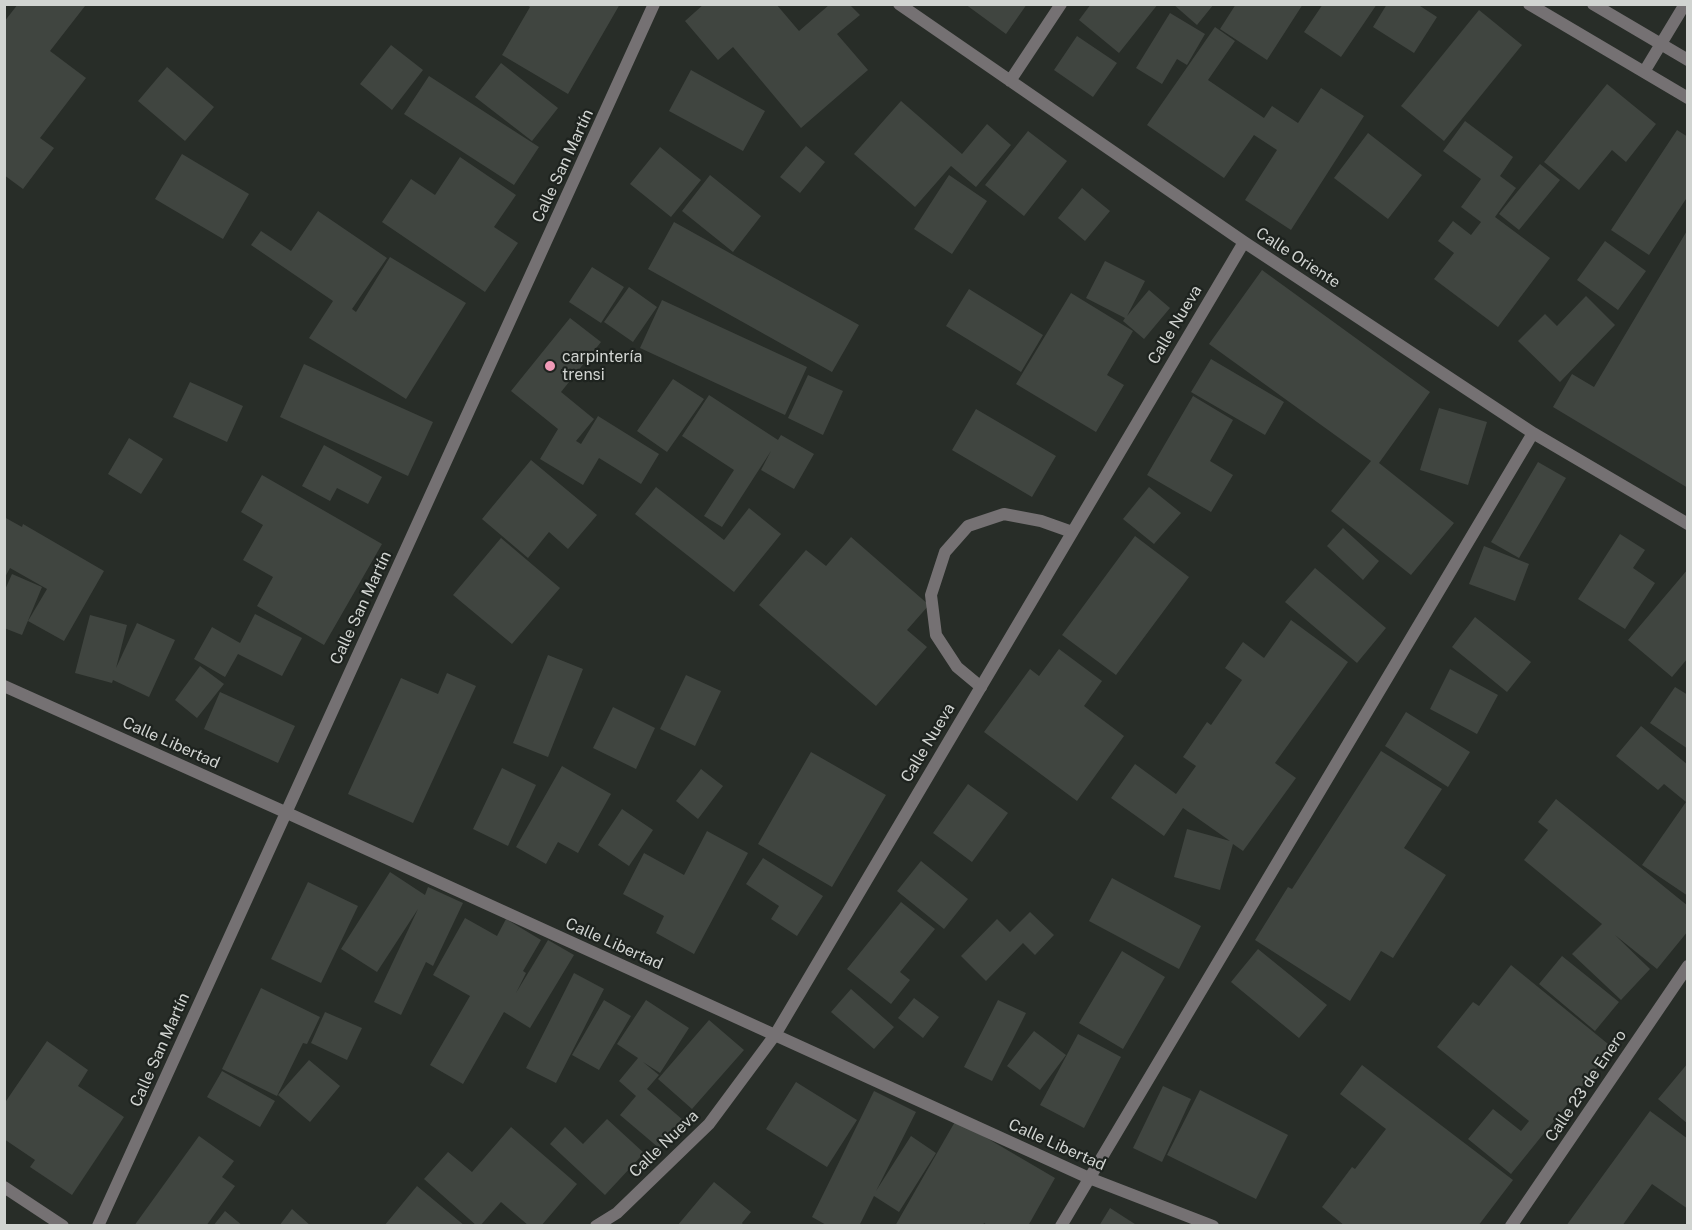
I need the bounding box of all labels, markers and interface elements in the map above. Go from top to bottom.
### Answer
street label: Calle San Martín [528,106,598,226]
street label: Calle Oriente [1252,224,1344,292]
street label: Calle Nueva [1144,282,1206,368]
place label: carpintería trensi [562,347,642,385]
marker: carpintería trensi [543,359,557,373]
street label: Calle San Martín [326,548,396,668]
street label: Calle Nueva [897,700,959,786]
street label: Calle Libertad [119,713,223,773]
street label: Calle Libertad [562,914,666,974]
street label: Calle San Martín [126,990,194,1110]
street label: Calle 23 de Enero [1541,1026,1631,1146]
street label: Calle Nueva [625,1106,703,1182]
street label: Calle Libertad [1005,1115,1109,1175]

